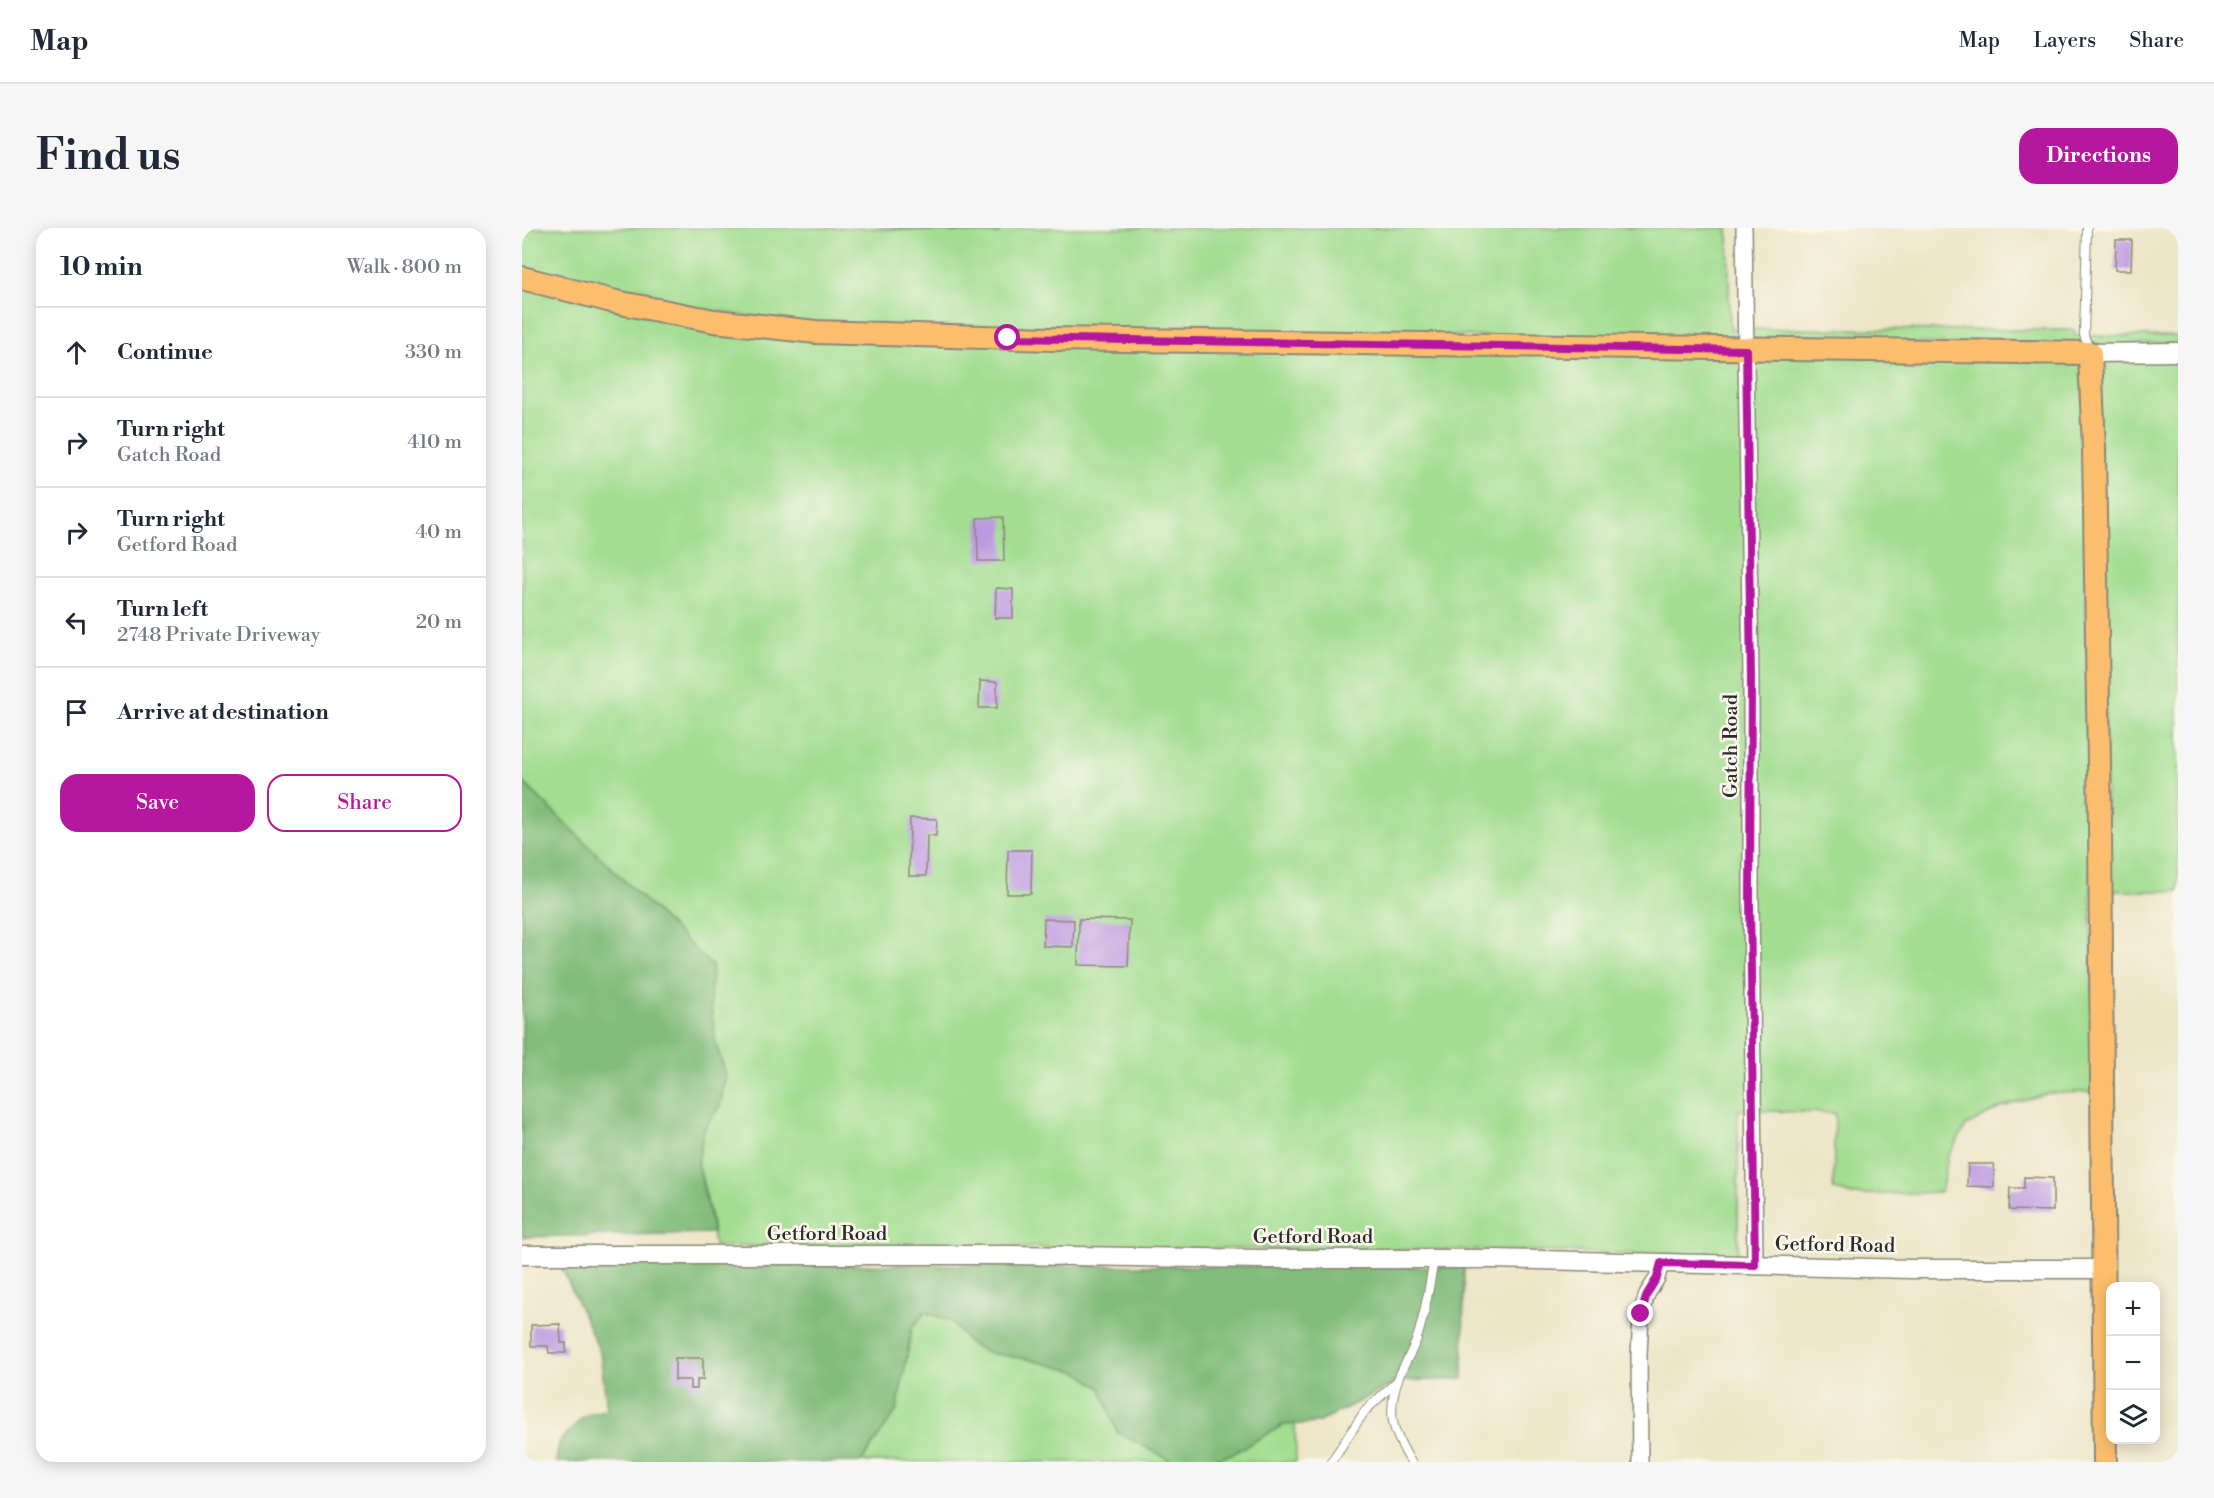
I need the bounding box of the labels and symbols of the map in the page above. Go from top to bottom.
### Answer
route start [994,324,1020,350]
street label: Gatch Road [1719,693,1744,798]
street label: Getford Road [767,1222,888,1247]
street label: Getford Road [1253,1225,1374,1250]
street label: Getford Road [1775,1232,1896,1259]
route end [1627,1300,1653,1326]

